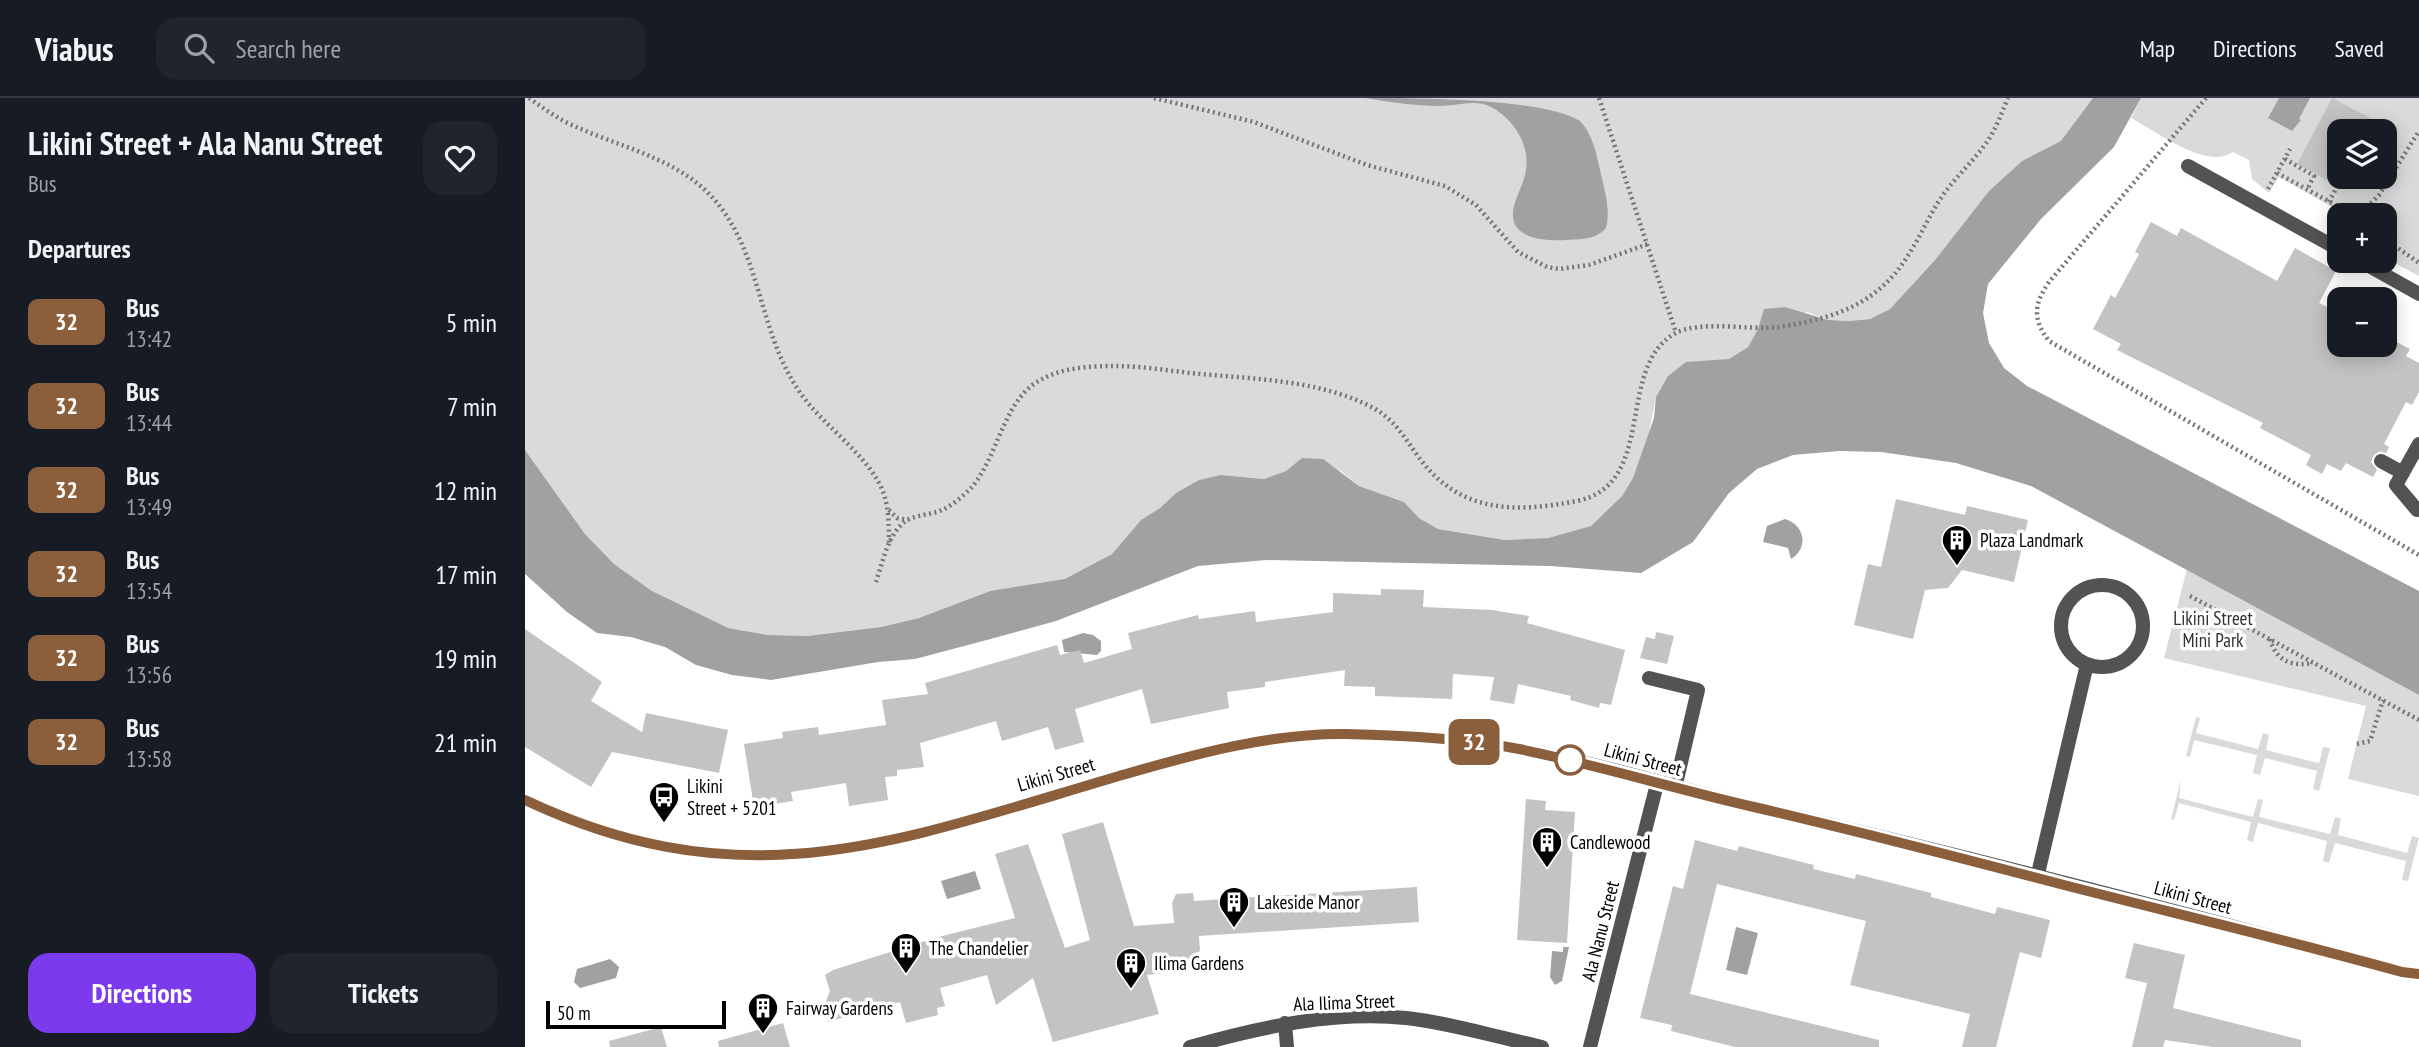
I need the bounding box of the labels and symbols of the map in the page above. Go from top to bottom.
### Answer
building icon: Plaza Landmark [1940,523,1974,567]
place label: Plaza Landmark [1980,528,2084,552]
park label: Likini Street Mini Park [2173,606,2253,652]
line badge: 32 [1443,719,1506,765]
street label: Likini Street [1602,737,1685,781]
unlabelled marker [1555,745,1585,775]
street label: Likini Street [1015,751,1098,796]
place label: Likini Street + 5201 [687,774,776,820]
bus stop icon: Likini Street + 5201 [647,780,681,824]
building icon: Candlewood [1530,825,1564,869]
place label: Candlewood [1570,830,1650,854]
street label: Likini Street [2152,875,2235,919]
street label: Ala Nanu Street [1576,877,1624,984]
building icon: Lakeside Manor [1217,885,1251,929]
place label: Lakeside Manor [1257,890,1360,914]
building icon: The Chandelier [889,931,923,975]
place label: The Chandelier [929,936,1029,960]
building icon: Ilima Gardens [1114,946,1148,990]
place label: Ilima Gardens [1154,951,1244,975]
street label: Ala Ilima Street [1293,988,1396,1016]
building icon: Fairway Gardens [746,991,780,1035]
place label: Fairway Gardens [786,996,893,1020]
scale bar [546,998,726,1030]

